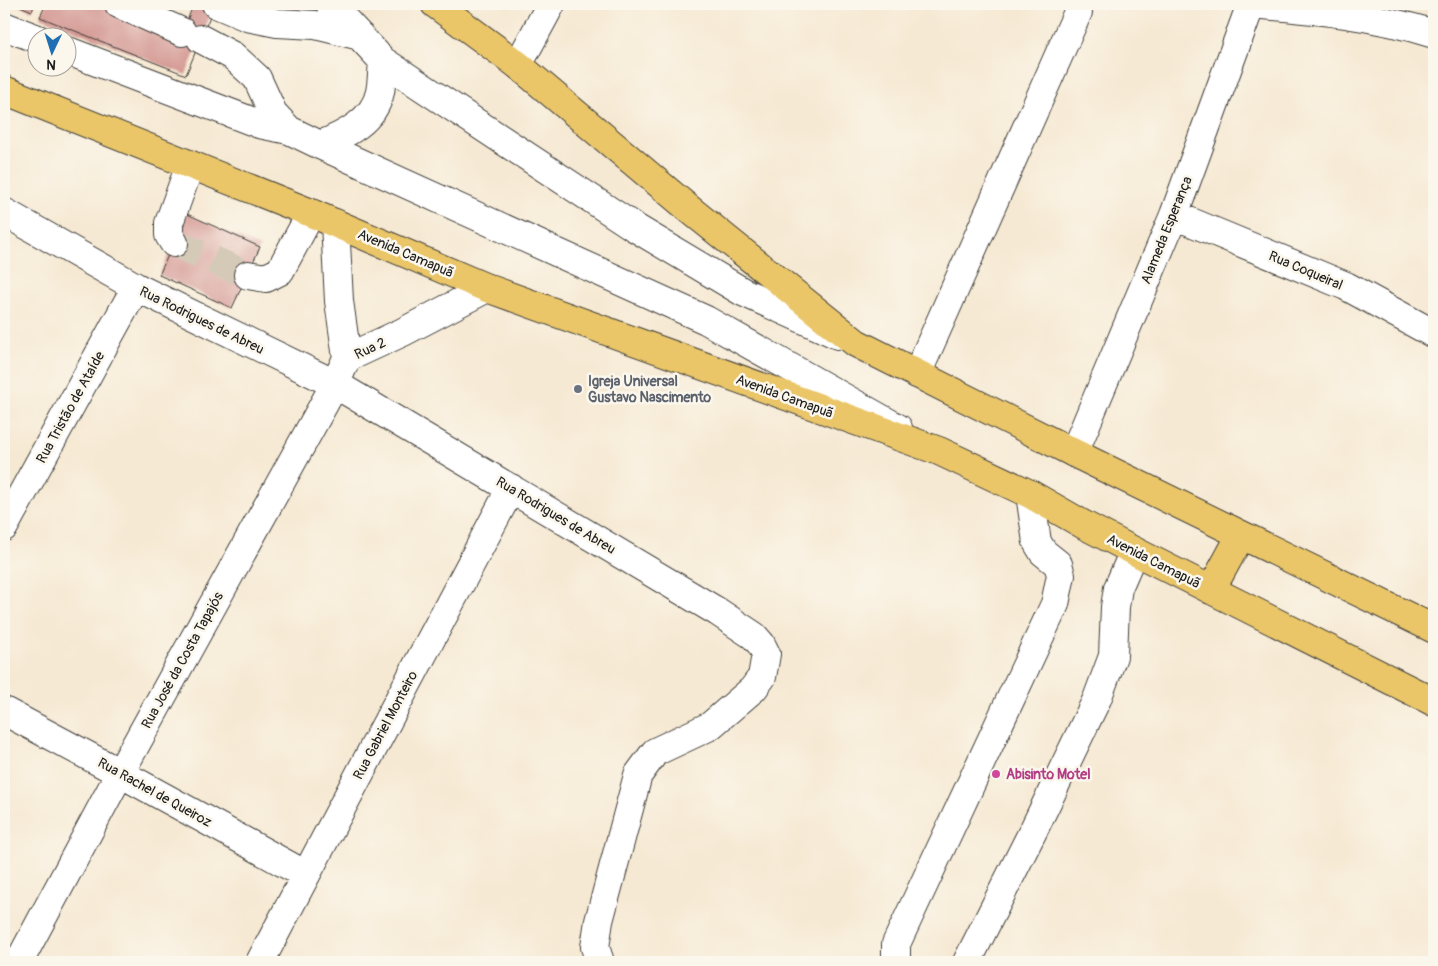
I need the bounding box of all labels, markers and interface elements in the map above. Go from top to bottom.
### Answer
north arrow [28,28,78,78]
text: N [46,56,56,73]
street label: Alameda Esperança [1137,174,1196,286]
street label: Avenida Camapuã [355,226,457,281]
street label: Rua Coqueiral [1266,247,1345,294]
street label: Rua Rodrigues de Abreu [137,283,267,358]
street label: Rua 2 [352,334,389,363]
street label: Rua Tristão de Ataíde [33,348,108,466]
street label: Avenida Camapuã [734,371,836,422]
place label: Igreja Universal Gustavo Nascimento [588,373,712,406]
marker: Igreja Universal Gustavo Nascimento [572,383,584,395]
street label: Rua Rodrigues de Abreu [493,473,619,558]
street label: Avenida Camapuã [1104,530,1204,592]
street label: Rua José da Costa Tapajós [138,588,227,731]
street label: Rua Gabriel Monteiro [350,668,421,782]
street label: Rua Rachel de Queiroz [95,754,215,831]
place label: Abisinto Motel [1006,766,1091,783]
marker: Abisinto Motel [990,768,1002,780]

